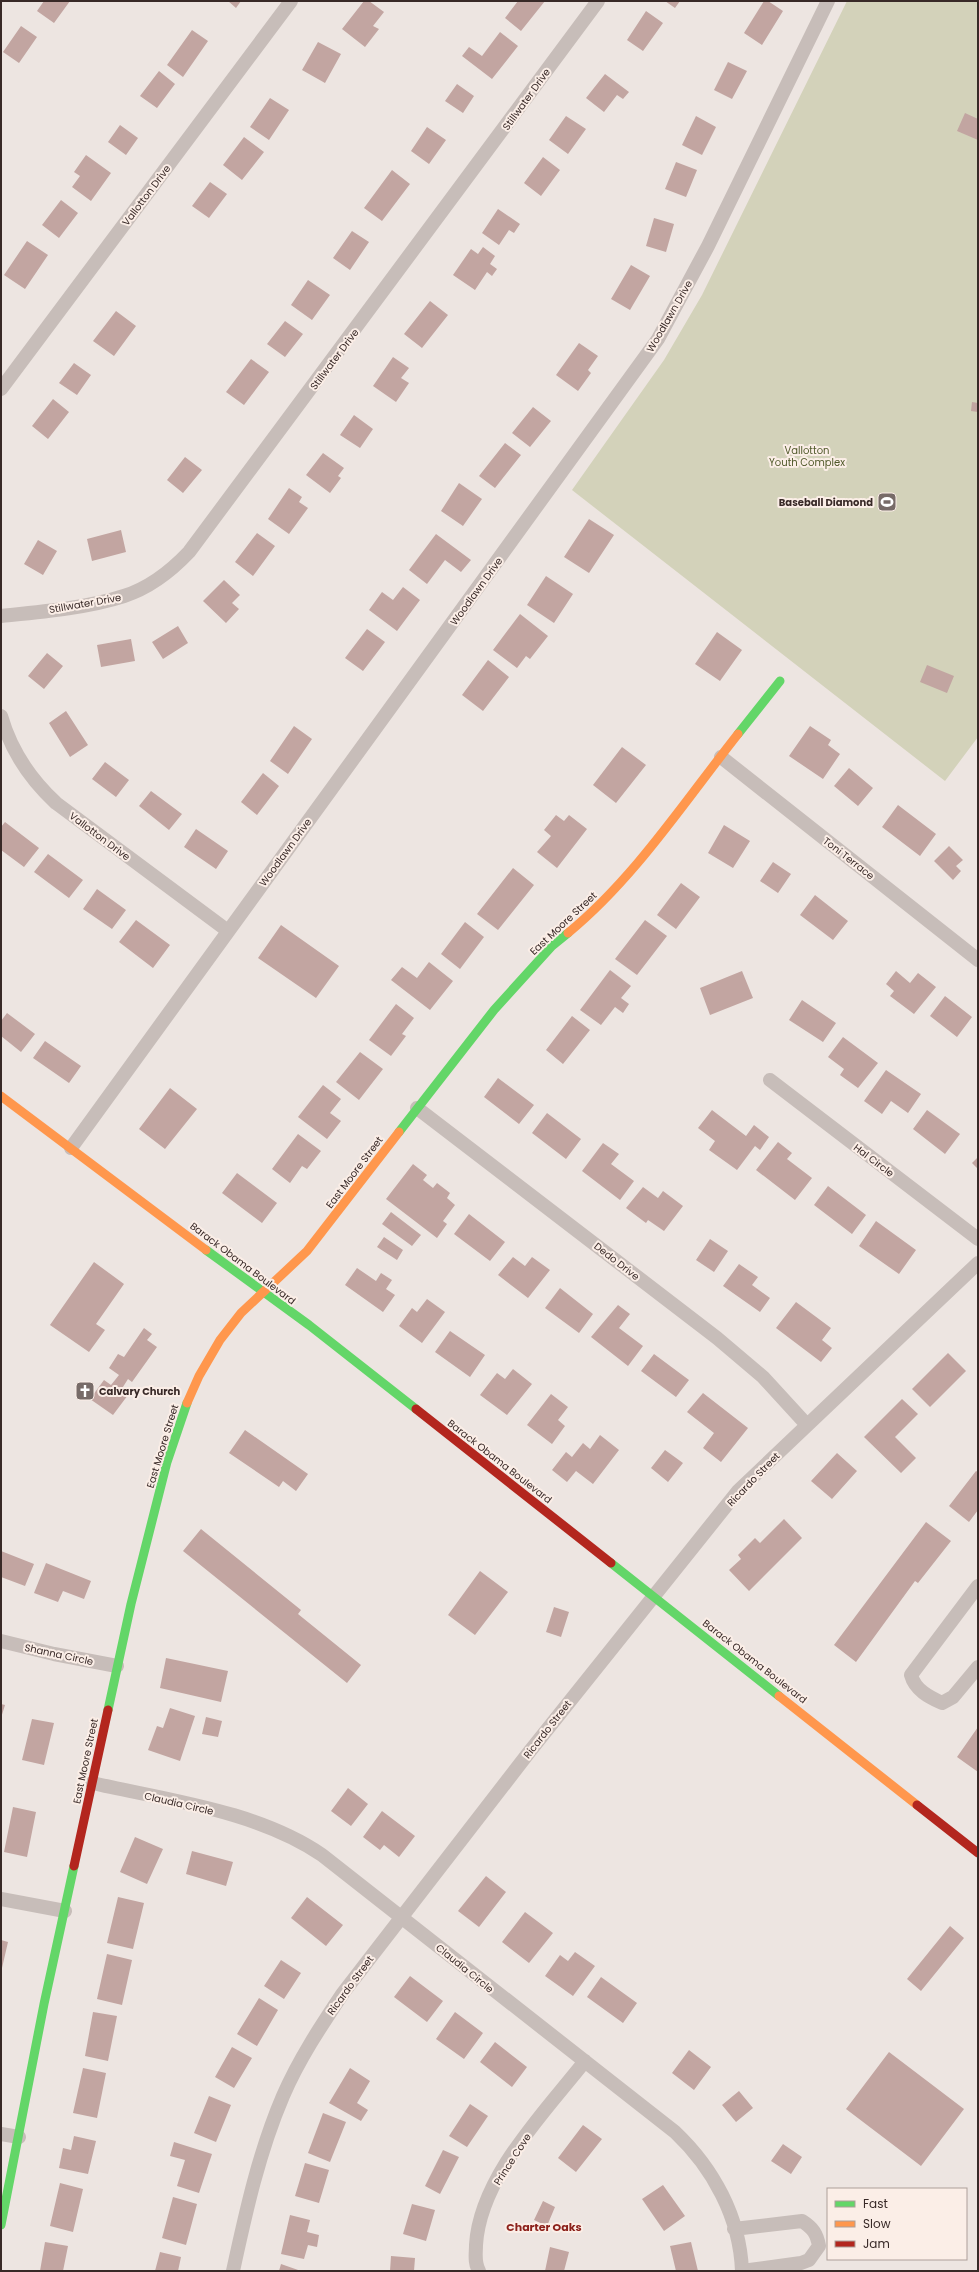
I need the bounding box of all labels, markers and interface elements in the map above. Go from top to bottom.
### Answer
street label: Stillwater Drive [499,65,554,133]
street label: Vallotton Drive [119,162,174,229]
street label: Woodlawn Drive [643,277,696,355]
street label: Stillwater Drive [306,326,362,393]
park label: Vallotton Youth Complex [769,443,845,470]
sports icon: Baseball Diamond [876,491,898,513]
place label: Baseball Diamond [779,495,873,510]
street label: Woodlawn Drive [447,554,506,628]
street label: Stillwater Drive [48,590,122,617]
street label: Vallotton Drive [66,809,133,864]
street label: Woodlawn Drive [256,815,315,889]
street label: Toni Terrace [820,834,878,883]
street label: East Moore Street [527,888,600,958]
street label: East Moore Street [322,1133,387,1211]
street label: Hal Circle [850,1140,897,1181]
street label: Barack Obama Boulevard [187,1219,299,1308]
street label: Dedo Drive [591,1239,643,1284]
church icon: Calvary Church [74,1380,96,1402]
place label: Calvary Church [99,1384,181,1399]
street label: East Moore Street [143,1402,182,1490]
street label: Barack Obama Boulevard [444,1416,555,1507]
street label: Ricardo Street [724,1449,783,1510]
street label: Barack Obama Boulevard [699,1616,810,1707]
street label: Shanna Circle [23,1640,95,1669]
street label: Ricardo Street [520,1697,575,1762]
street label: East Moore Street [69,1717,102,1805]
street label: Claudia Circle [143,1788,215,1819]
street label: Claudia Circle [433,1940,497,1996]
street label: Ricardo Street [324,1952,377,2018]
street label: Prince Cove [490,2130,535,2188]
legend [827,2188,967,2260]
text: Fast [863,2195,888,2212]
text: Slow [863,2215,891,2232]
district label: Charter Oaks [506,2219,582,2235]
text: Jam [863,2235,890,2252]

